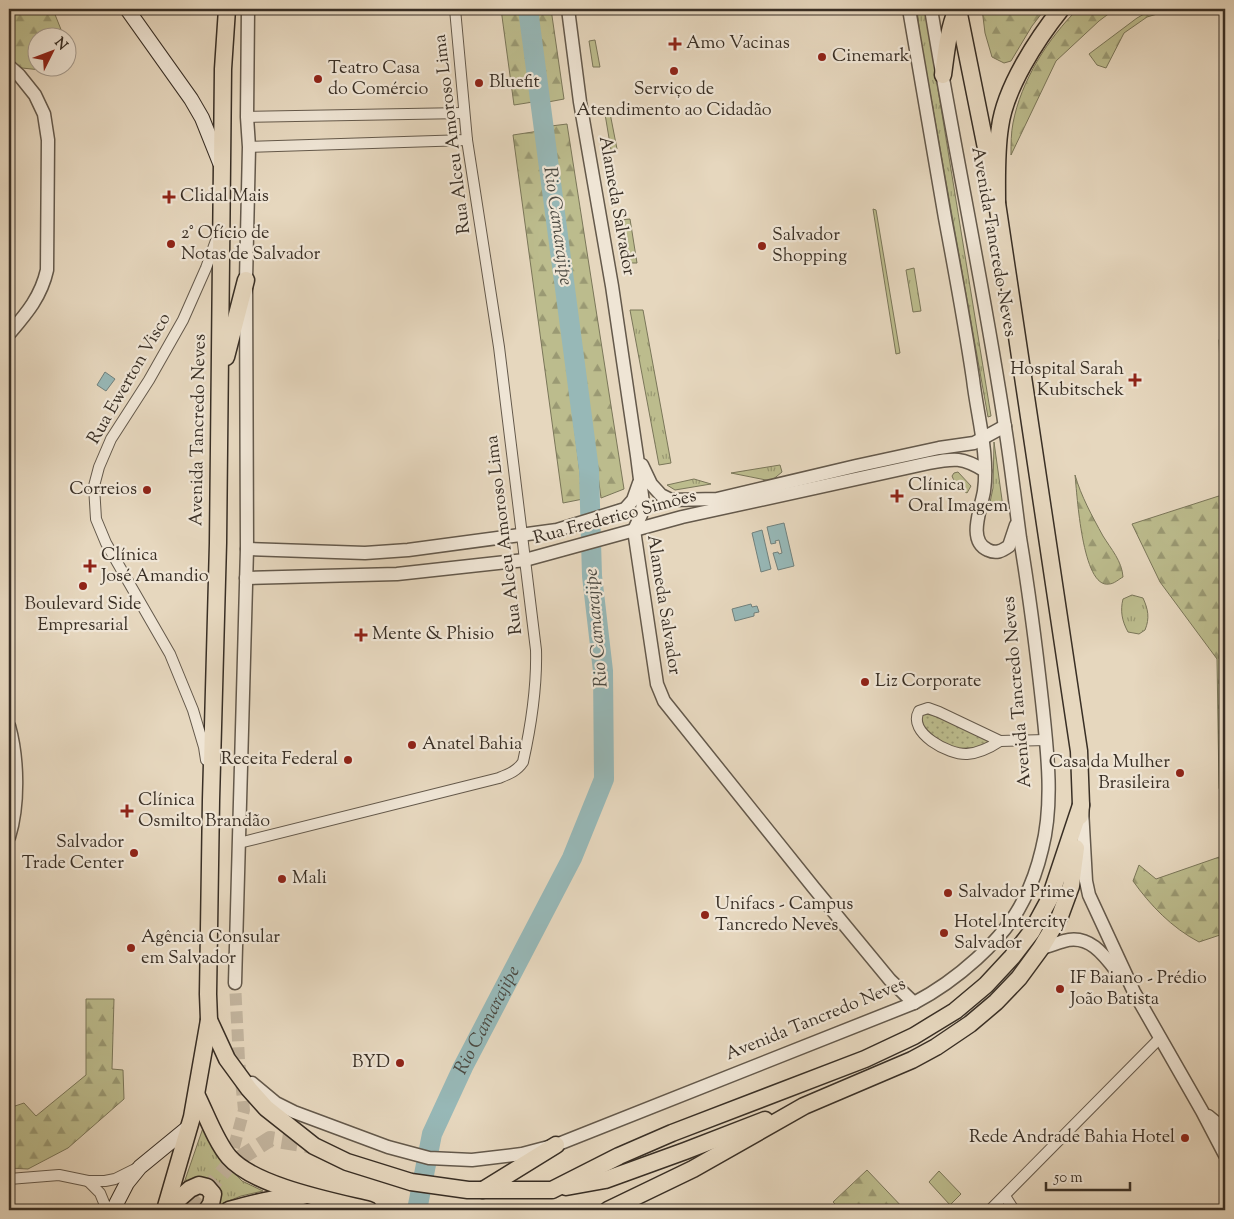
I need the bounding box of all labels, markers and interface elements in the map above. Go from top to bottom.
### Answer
north arrow [28,28,78,78]
place label: Amo Vacinas [686,31,790,57]
street label: Rua Alceu Amoroso Lima [428,33,478,235]
text: N [49,34,71,55]
marker: Amo Vacinas [668,37,682,51]
place label: Cinemark [832,44,910,70]
marker: Cinemark [816,51,828,63]
place label: Teatro Casa do Comércio [328,56,429,103]
marker: Serviço de Atendimento ao Cidadão [668,65,680,77]
place label: Bluefit [489,70,540,96]
marker: Teatro Casa do Comércio [312,73,324,85]
marker: Bluefit [473,77,485,89]
place label: Serviço de Atendimento ao Cidadão [576,77,772,124]
street label: Alameda Salvador [591,134,641,278]
street label: Avenida Tancredo Neves [964,145,1022,339]
water label: Rio Camarajipe [535,165,579,287]
place label: Clidal Mais [180,184,269,210]
marker: Clidal Mais [162,190,176,204]
place label: 2° Ofício de Notas de Salvador [181,221,321,268]
place label: Salvador Shopping [772,223,847,270]
marker: 2° Ofício de Notas de Salvador [165,238,177,250]
marker: Salvador Shopping [756,240,768,252]
street label: Rua Ewerton Visco [82,308,178,450]
street label: Avenida Tancredo Neves [184,334,214,526]
place label: Hospital Sarah Kubitschek [1010,357,1124,404]
marker: Hospital Sarah Kubitschek [1128,373,1142,387]
street label: Rua Alceu Amoroso Lima [480,434,530,636]
place label: Clínica Oral Imagem [908,473,1008,520]
place label: Correios [69,477,137,503]
marker: Correios [141,484,153,496]
street label: Rua Frederico Simões [531,484,699,552]
marker: Clínica Oral Imagem [890,489,904,503]
street label: Alameda Salvador [639,533,687,677]
place label: Clínica José Amandio [100,543,209,590]
marker: Clínica José Amandio [83,559,97,573]
water label: Rio Camarajipe [578,567,616,689]
marker: Boulevard Side Empresarial [77,580,89,592]
place label: Boulevard Side Empresarial [25,592,141,639]
street label: Avenida Tancredo Neves [997,595,1039,789]
place label: Mente & Phisio [372,622,494,648]
marker: Mente & Phisio [354,628,368,642]
place label: Liz Corporate [875,669,981,695]
marker: Liz Corporate [859,676,871,688]
place label: Anatel Bahia [422,732,522,758]
marker: Anatel Bahia [406,739,418,751]
place label: Receita Federal [221,747,338,773]
place label: Casa da Mulher Brasileira [1049,750,1170,797]
marker: Receita Federal [342,754,354,766]
marker: Casa da Mulher Brasileira [1174,767,1186,779]
place label: Clínica Osmilto Brandão [138,788,270,835]
marker: Clínica Osmilto Brandão [120,804,134,818]
place label: Salvador Trade Center [22,830,124,877]
marker: Salvador Trade Center [128,847,140,859]
place label: Mali [292,866,327,892]
marker: Mali [276,873,288,885]
place label: Salvador Prime [958,880,1075,906]
marker: Salvador Prime [942,887,954,899]
place label: Unifacs - Campus Tancredo Neves [715,892,853,939]
marker: Unifacs - Campus Tancredo Neves [699,909,711,921]
place label: Hotel Intercity Salvador [954,910,1067,957]
place label: Agência Consular em Salvador [141,925,280,972]
marker: Hotel Intercity Salvador [938,927,950,939]
marker: Agência Consular em Salvador [125,942,137,954]
water label: Rio Camarajipe [448,961,527,1079]
place label: IF Baiano - Prédio João Batista [1069,966,1207,1013]
street label: Avenida Tancredo Neves [722,972,910,1068]
marker: IF Baiano - Prédio João Batista [1054,983,1066,995]
place label: BYD [352,1050,390,1076]
marker: BYD [394,1057,406,1069]
place label: Rede Andrade Bahia Hotel [969,1125,1175,1151]
marker: Rede Andrade Bahia Hotel [1179,1132,1191,1144]
scale bar [1046,1159,1130,1191]
text: 50 m [1053,1168,1083,1189]

